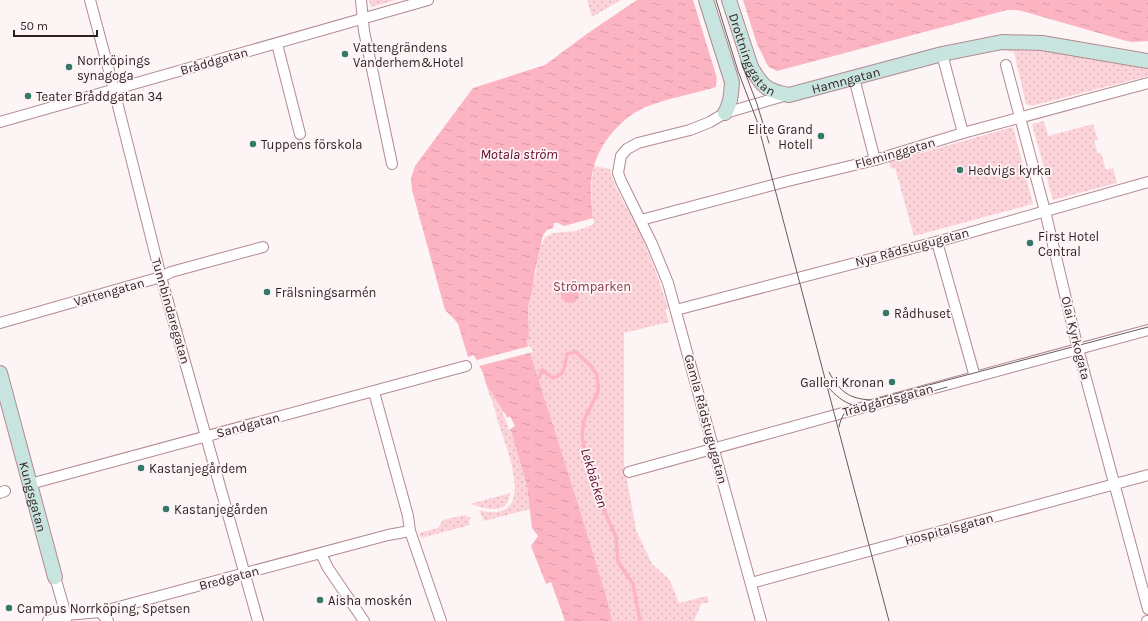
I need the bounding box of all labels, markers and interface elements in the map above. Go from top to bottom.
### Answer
street label: Drottninggatan [726,11,778,99]
scale bar [14,12,97,38]
text: 50 m [20,19,48,33]
place label: Vattengrändens Vanderhem&Hotel [353,40,464,70]
street label: Bråddgatan [178,44,250,78]
marker: Vattengrändens Vanderhem&Hotel [340,49,350,59]
place label: Norrköpings synagoga [77,53,150,83]
marker: Norrköpings synagoga [64,62,74,72]
street label: Hamngatan [810,63,882,96]
place label: Teater Bråddgatan 34 [36,89,162,104]
marker: Teater Bråddgatan 34 [23,91,33,101]
place label: Elite Grand Hotell [748,122,813,152]
marker: Elite Grand Hotell [816,131,826,141]
street label: Fleminggatan [853,134,937,172]
place label: Tuppens förskola [261,137,362,152]
marker: Tuppens förskola [248,139,258,149]
water label: Motala ström [480,146,558,163]
place label: Hedvigs kyrka [968,163,1051,178]
marker: Hedvigs kyrka [955,165,965,175]
street label: Nya Rådstugugatan [853,225,971,269]
place label: First Hotel Central [1038,229,1099,259]
marker: First Hotel Central [1025,238,1035,248]
street label: Tunnbindaregatan [149,256,193,366]
street label: Vattengatan [72,275,146,309]
park label: Strömparken [553,279,631,294]
place label: Frälsningsarmén [275,285,376,300]
marker: Frälsningsarmén [262,287,272,297]
street label: Olai Kyrkogata [1058,295,1094,381]
place label: Rådhuset [894,306,951,321]
marker: Rådhuset [881,308,891,318]
street label: Gamla Rådstugugatan [681,353,731,485]
place label: Galleri Kronan [800,375,884,390]
marker: Galleri Kronan [887,377,897,387]
street label: Trädgårdsgatan [841,381,935,419]
street label: Sandgatan [215,409,281,441]
water label: Lekbäcken [577,446,611,510]
street label: Kungsgatan [17,460,50,533]
place label: Kastanjegårdem [149,461,247,476]
marker: Kastanjegårdem [136,463,146,473]
place label: Kastanjegården [174,502,268,517]
marker: Kastanjegården [161,504,171,514]
street label: Hospitalsgatan [903,510,995,548]
street label: Bredgatan [197,563,261,593]
place label: Aisha moskén [328,593,412,608]
marker: Aisha moskén [315,595,325,605]
place label: Campus Norrköping, Spetsen [17,601,190,616]
marker: Campus Norrköping, Spetsen [4,603,14,613]

